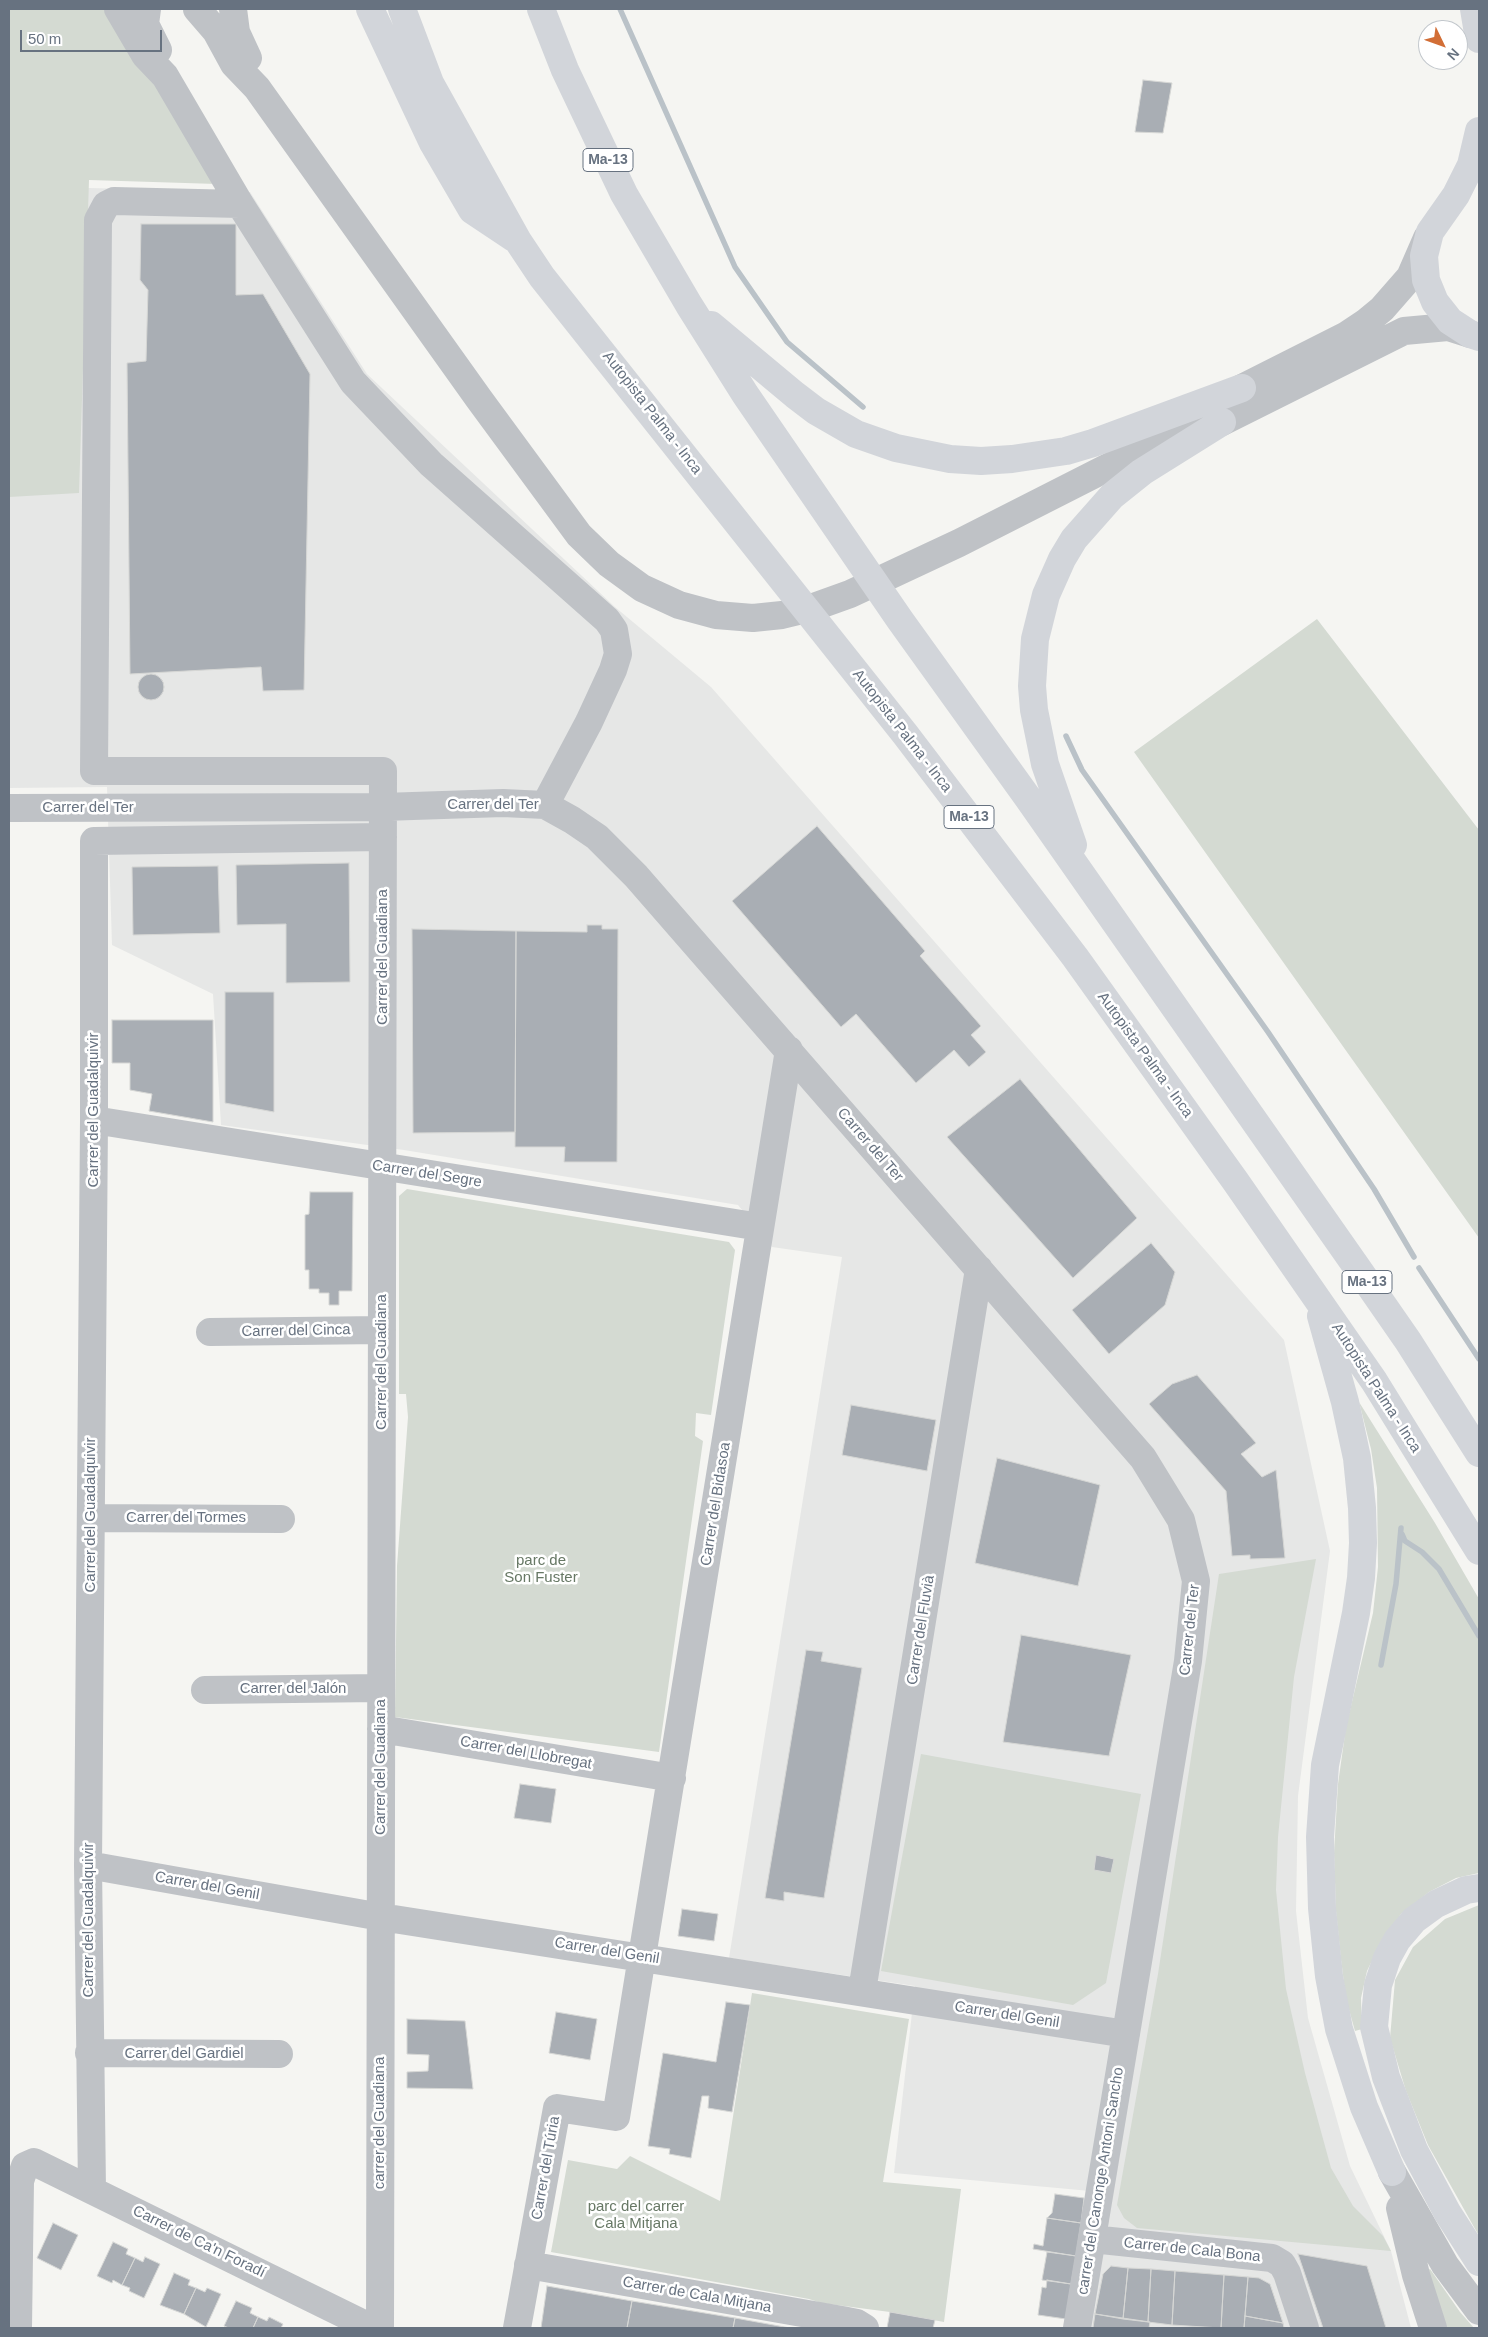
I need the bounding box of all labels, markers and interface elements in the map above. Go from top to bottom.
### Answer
scale bar [22,20,165,52]
north arrow [1418,20,1468,70]
text: 50 m [28,30,61,47]
text: N [1444,45,1463,63]
road number: Ma-13 [583,148,633,172]
street label: Autopista Palma - Inca [598,348,706,478]
street label: Autopista Palma - Inca [848,666,956,796]
street label: Carrer del Ter [447,796,539,814]
street label: Carrer del Ter [42,799,134,817]
road number: Ma-13 [944,806,994,829]
street label: Carrer del Guadiana [374,889,392,1025]
street label: Autopista Palma - Inca [1093,989,1197,1121]
street label: Carrer del Guadalquivir [85,1032,103,1188]
street label: Carrer del Ter [833,1104,907,1186]
street label: Carrer del Segre [371,1156,483,1192]
road number: Ma-13 [1342,1270,1392,1294]
street label: Carrer del Guadiana [373,1294,391,1430]
street label: Autopista Palma - Inca [1327,1320,1425,1456]
street label: Carrer del Cinca [241,1321,351,1341]
street label: Carrer del Guadalquivir [82,1437,100,1593]
street label: Carrer del Bidasoa [697,1441,735,1567]
street label: Carrer del Tormes [126,1509,246,1527]
park label: parc de Son Fuster [504,1552,578,1587]
street label: Carrer del Fluvià [903,1574,939,1686]
street label: Carrer del Ter [1176,1583,1204,1677]
street label: Carrer del Jalón [240,1680,346,1698]
street label: Carrer del Guadiana [372,1699,390,1835]
street label: Carrer del Llobregat [459,1733,593,1773]
street label: Carrer del Guadalquivir [80,1842,98,1998]
street label: Carrer del Genil [153,1868,261,1904]
street label: Carrer del Genil [553,1934,661,1968]
street label: Carrer del Genil [953,1998,1061,2032]
street label: Carrer del Gardiel [124,2045,244,2063]
street label: carrer del Guadiana [371,2057,389,2189]
street label: carrer del Canonge Antoni Sancho [1074,2066,1128,2296]
street label: Carrer del Túria [528,2115,564,2221]
park label: parc del carrer Cala Mitjana [588,2198,684,2233]
street label: Carrer de Ca'n Foradí [130,2202,268,2282]
street label: Carrer de Cala Bona [1123,2234,1261,2266]
street label: Carrer de Cala Mitjana [621,2273,773,2317]

